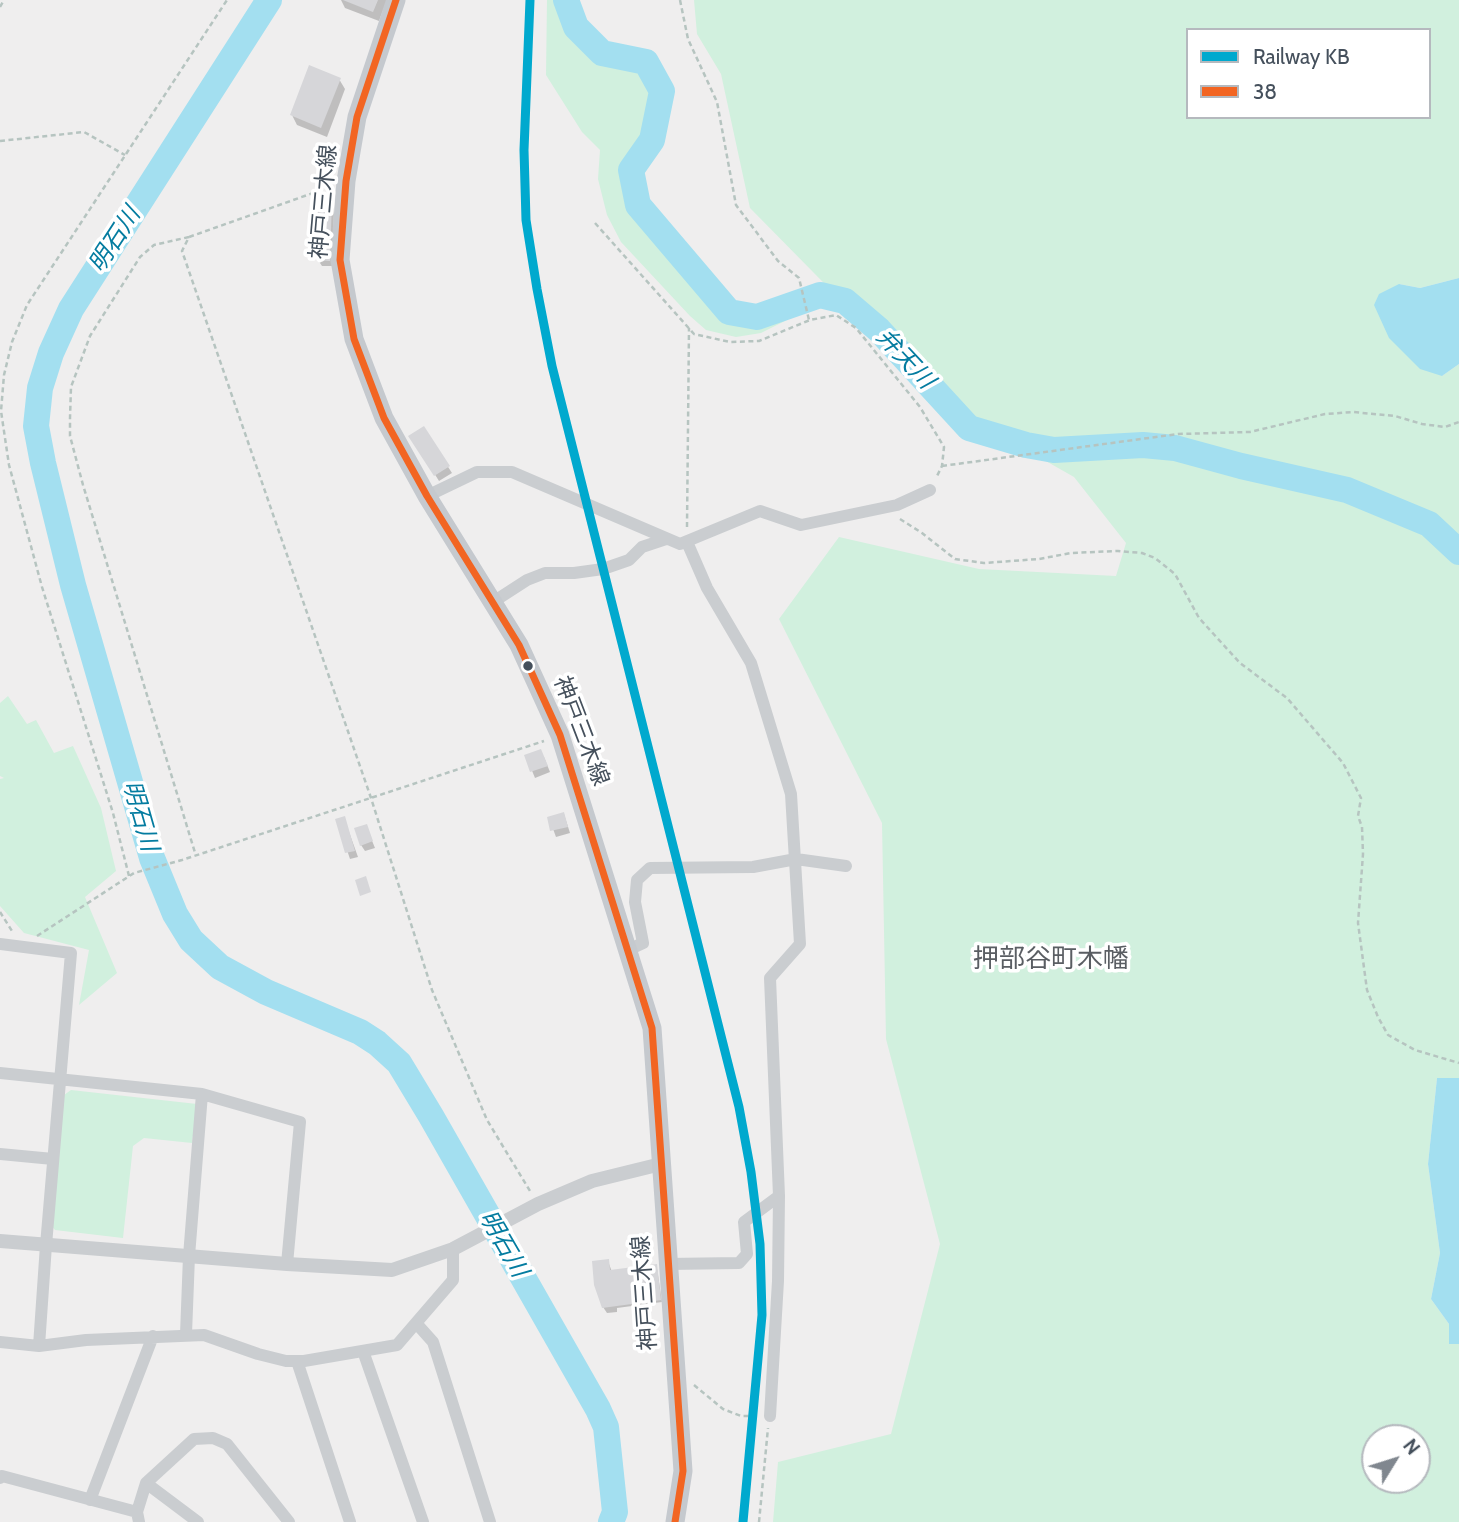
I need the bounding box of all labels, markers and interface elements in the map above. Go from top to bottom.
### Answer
legend [1186,28,1431,119]
text: Railway KB [1253,44,1350,69]
text: 38 [1253,79,1277,104]
street label: 神戸三木線 [305,144,343,260]
water label: 明石川 [83,202,147,278]
water label: 弁天川 [870,323,940,395]
unlabelled marker [521,659,535,673]
street label: 神戸三木線 [548,672,614,790]
water label: 明石川 [116,777,164,855]
district label: 押部谷町木幡 [973,943,1129,975]
water label: 明石川 [473,1206,533,1282]
street label: 神戸三木線 [627,1235,663,1351]
north arrow [1361,1424,1431,1494]
text: N [1398,1435,1425,1459]

